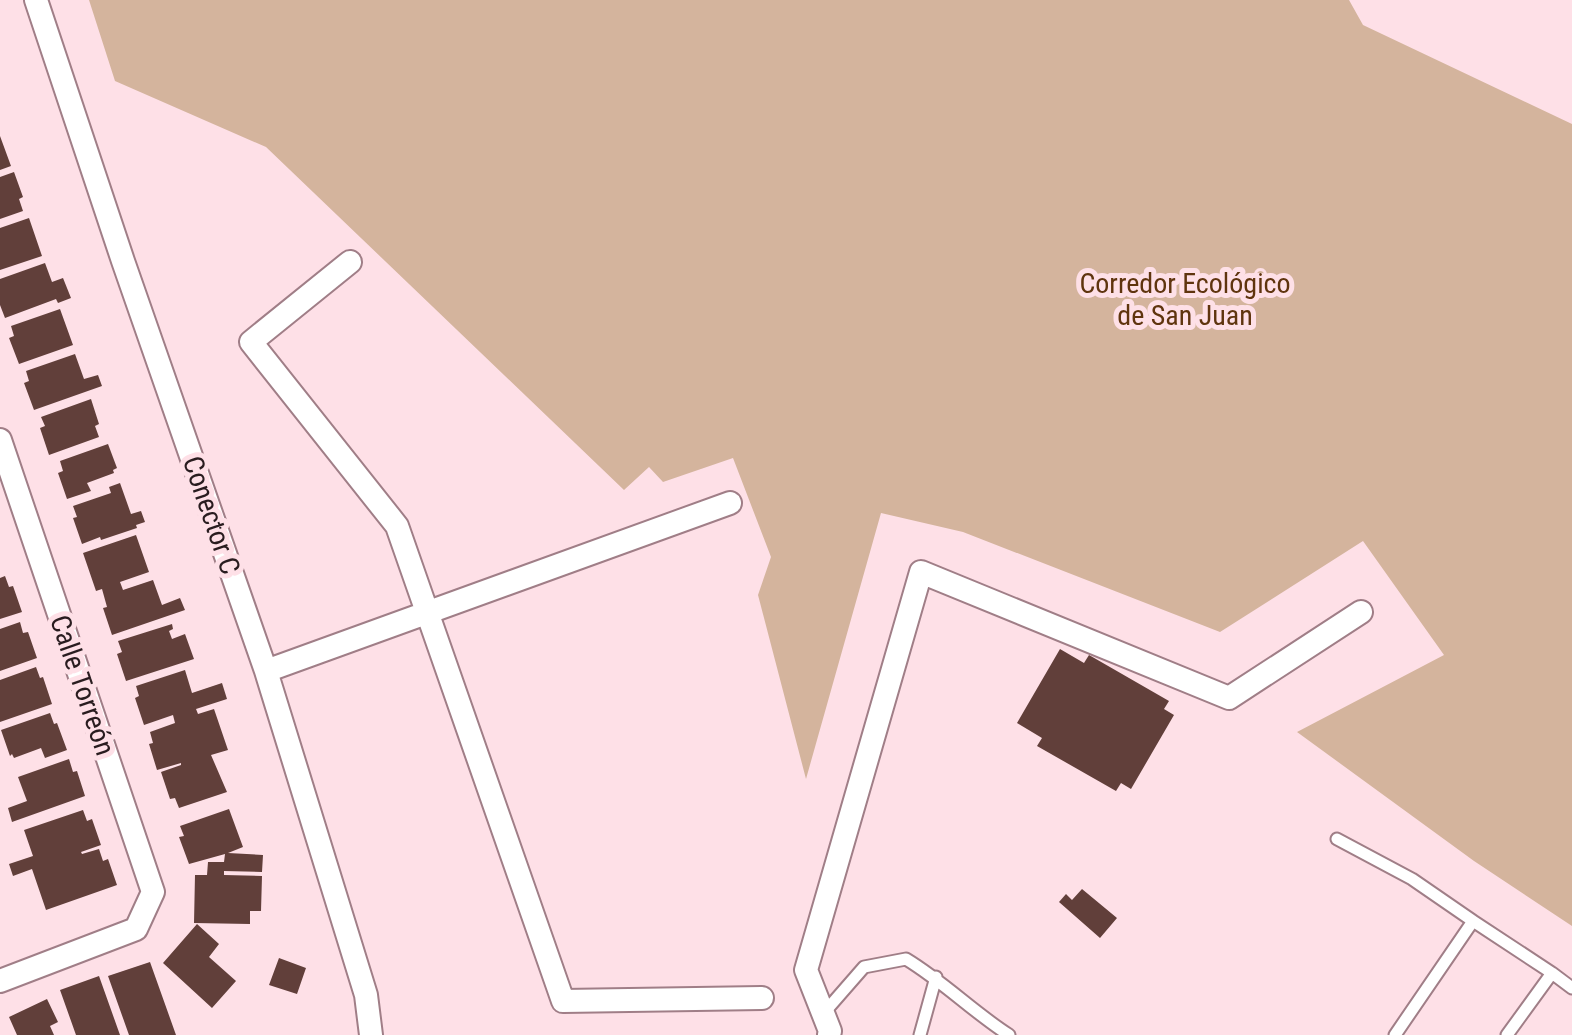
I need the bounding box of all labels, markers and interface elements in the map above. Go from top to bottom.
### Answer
park label: Corredor Ecológico de San Juan [1079,267,1291,332]
street label: Conector C [176,452,247,578]
street label: Calle Torreón [43,611,122,760]

